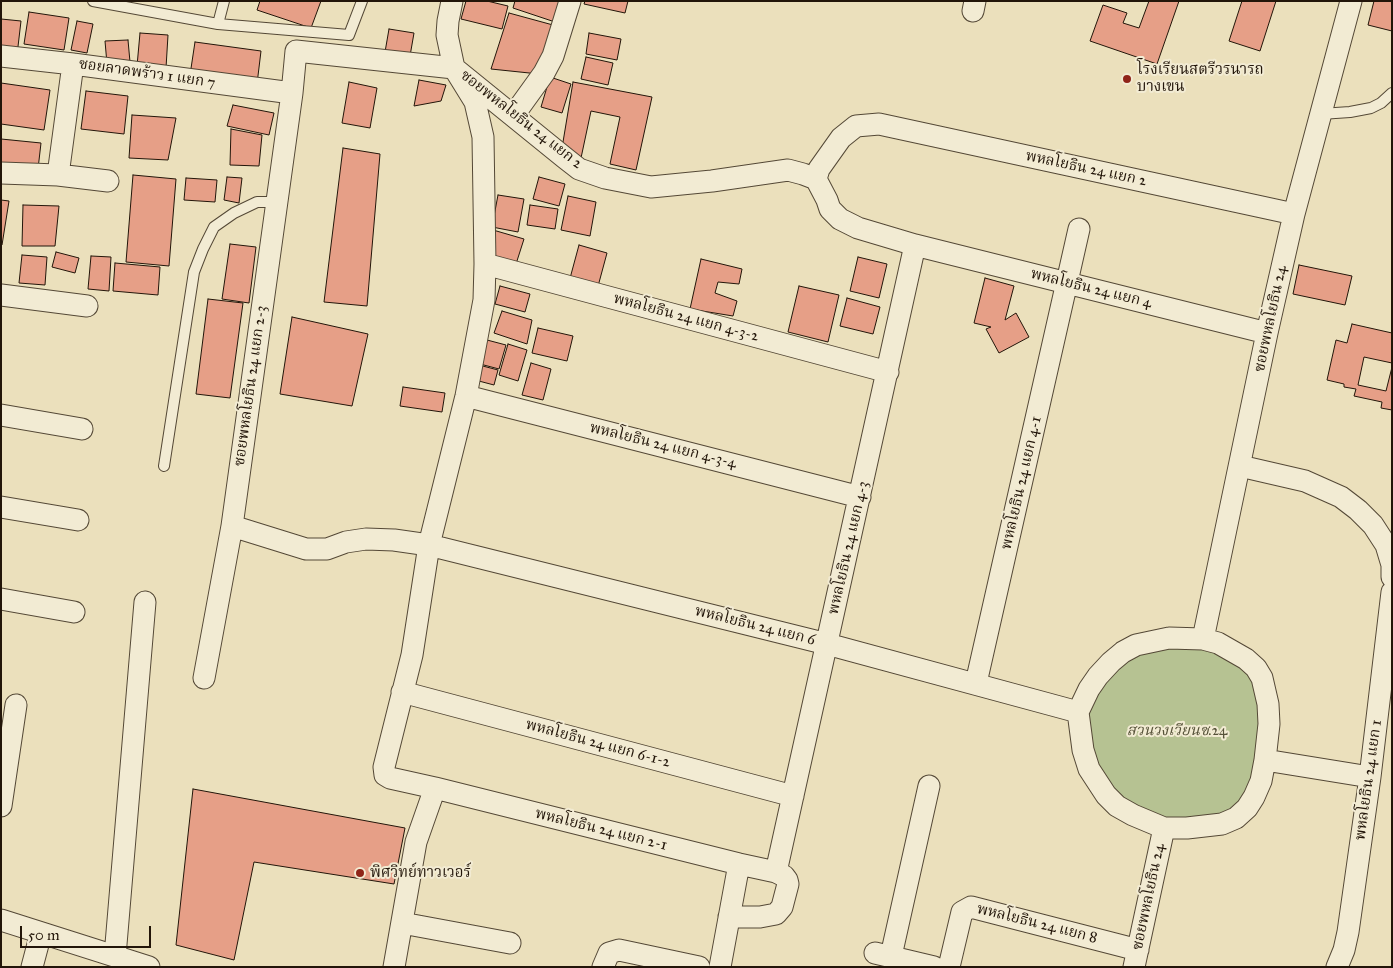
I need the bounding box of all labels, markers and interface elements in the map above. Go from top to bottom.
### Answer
street label: ซอยลาดพร้าว 1 แยก 7 [78,56,216,92]
place label: โรงเรียนสตรีวรนารถ บางเขน [1137,61,1264,96]
street label: ซอยพหลโยธิน 24 แยก 2 [456,67,586,173]
marker: โรงเรียนสตรีวรนารถ บางเขน [1121,73,1133,85]
street label: พหลโยธิน 24 แยก 2 [1024,147,1148,191]
street label: ซอยพหลโยธิน 24 [1251,264,1291,374]
street label: พหลโยธิน 24 แยก 4 [1029,265,1153,313]
street label: พหลโยธิน 24 แยก 4-3-2 [611,290,761,346]
street label: ซอยพหลโยธิน 24 แยก 2-3 [231,305,271,467]
street label: พหลโยธิน 24 แยก 4-1 [998,415,1046,551]
street label: พหลโยธิน 24 แยก 4-3-4 [588,419,738,473]
street label: พหลโยธิน 24 แยก 4-3 [825,480,873,616]
street label: พหลโยธิน 24 แยก 6 [693,602,817,650]
street label: พหลโยธิน 24 แยก 6-1-2 [524,716,672,772]
street label: พหลโยธิน 24 แยก 1 [1352,719,1386,841]
park label: สวนวงเวียนซ.24 [1127,722,1227,740]
street label: พหลโยธิน 24 แยก 2-1 [533,805,669,855]
street label: ซอยพหลโยธิน 24 [1129,842,1169,952]
place label: พิศวิทย์ทาวเวอร์ [370,864,471,882]
marker: พิศวิทย์ทาวเวอร์ [354,867,366,879]
street label: พหลโยธิน 24 แยก 8 [975,900,1099,948]
scale bar [22,916,154,948]
text: 50 m [28,926,60,944]

